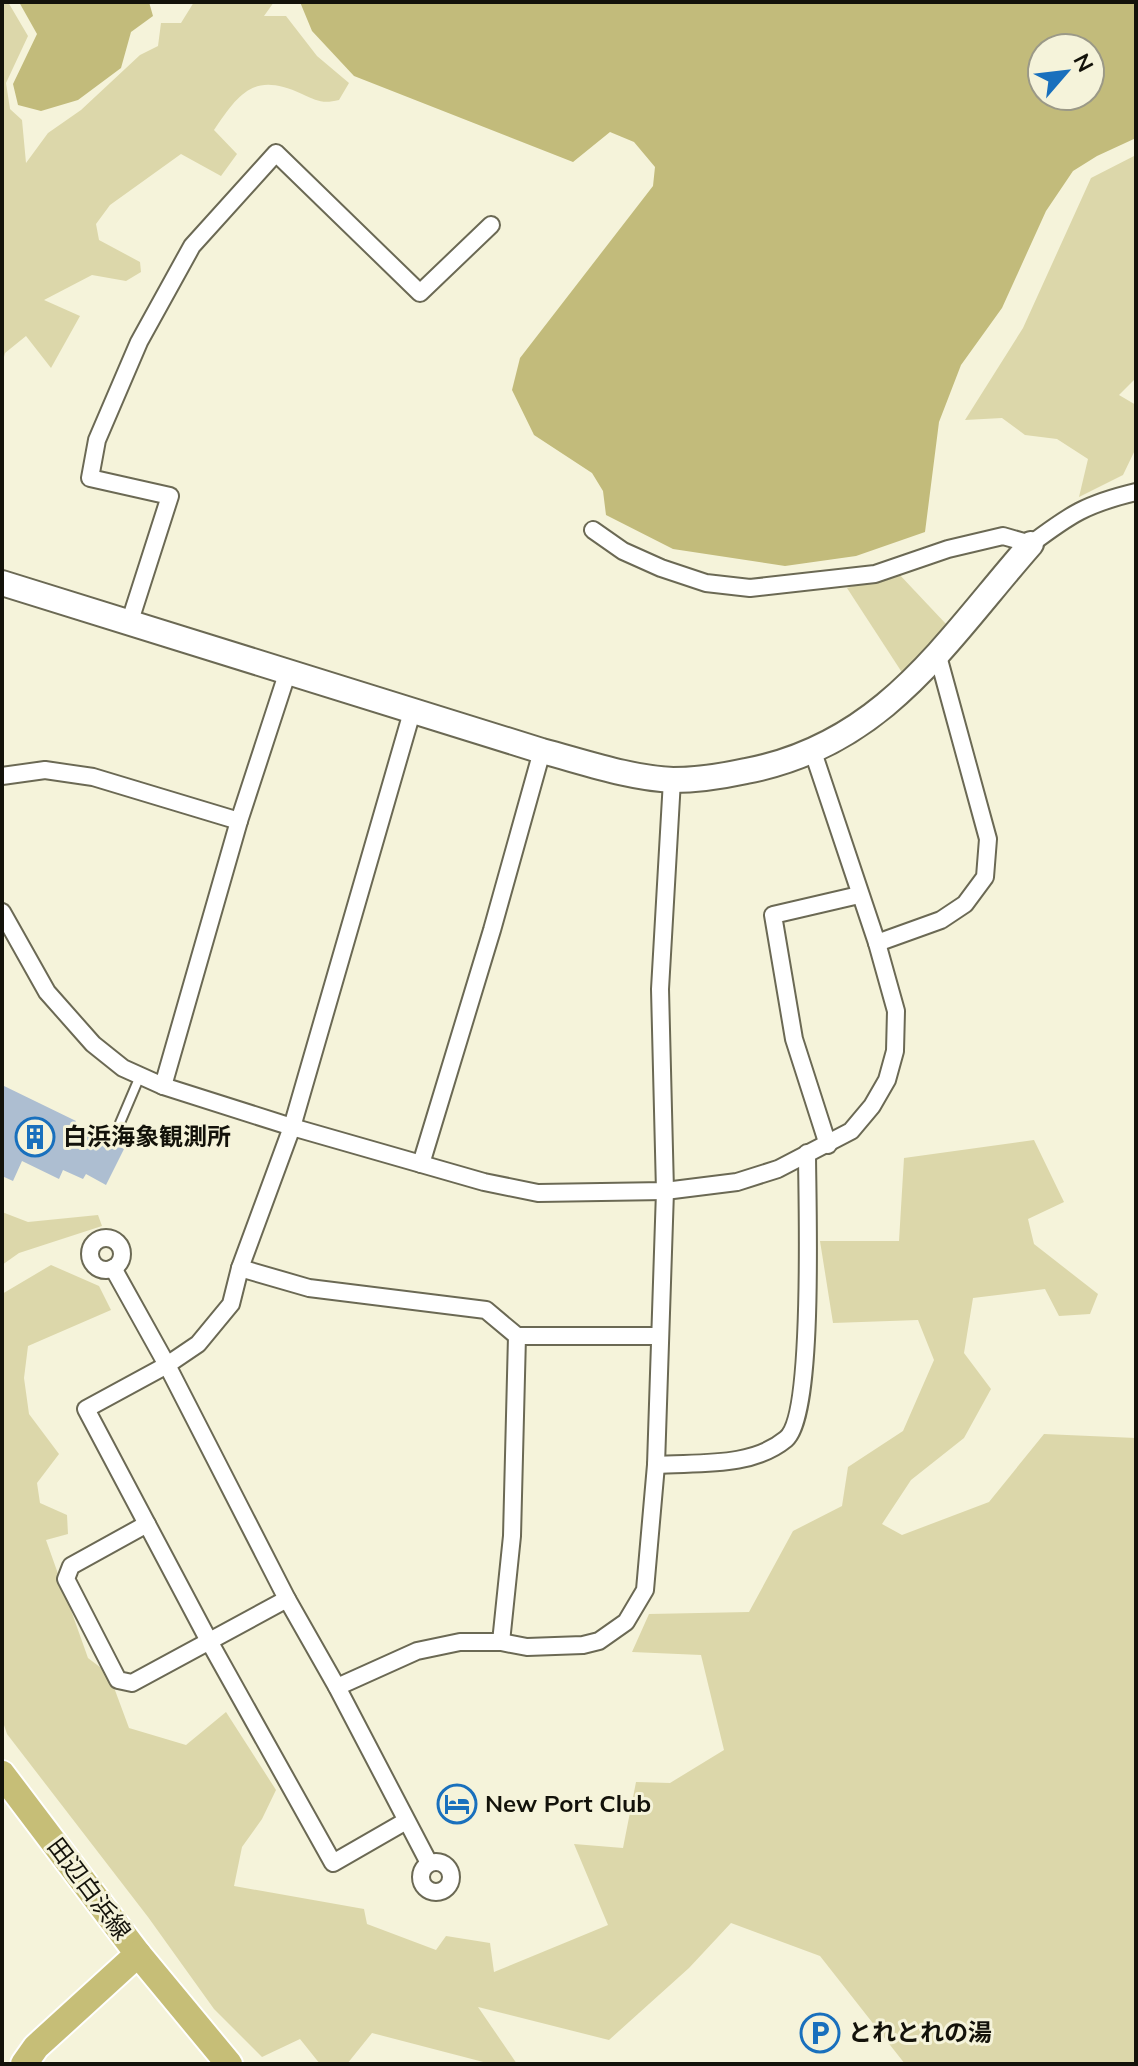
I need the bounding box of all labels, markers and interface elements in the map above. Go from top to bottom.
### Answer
north arrow [1026,32,1106,112]
text: N [1067,49,1100,77]
building icon: 白浜海象観測所 [14,1116,56,1158]
place label: 白浜海象観測所 [63,1121,231,1151]
hotel icon: New Port Club [436,1783,478,1825]
place label: New Port Club [485,1788,651,1818]
street label: 田辺白浜線 [42,1831,138,1945]
parking icon: とれとれの湯 [799,2012,841,2054]
place label: とれとれの湯 [848,2017,992,2047]

